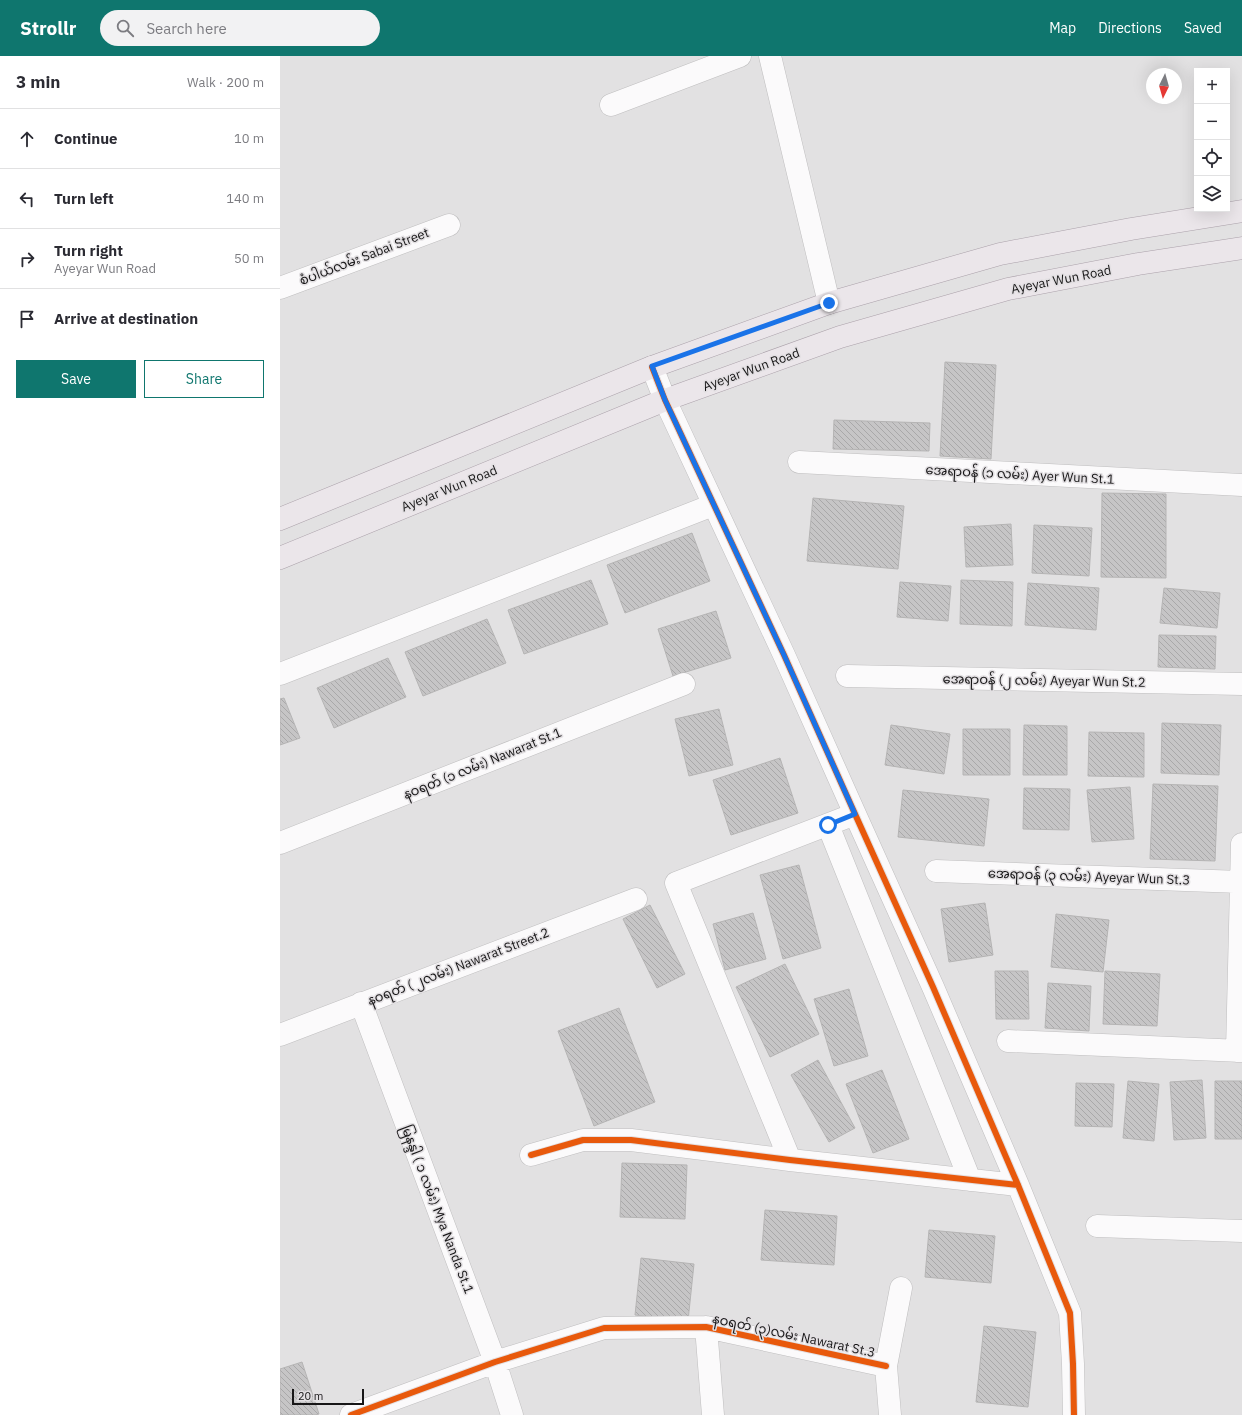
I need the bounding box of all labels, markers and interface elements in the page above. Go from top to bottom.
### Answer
search box [100,10,380,46]
text: Strollr [20,16,76,40]
icon: search [114,17,136,39]
text: Search here [146,19,227,38]
text: Map [1049,19,1076,37]
text: Directions [1098,19,1162,37]
text: Saved [1184,19,1222,37]
north arrow [1146,68,1182,104]
map controls [1194,68,1230,212]
button: + [1194,68,1230,104]
text: 3 min [16,71,60,93]
text: Walk · 200 m [187,74,264,91]
button: − [1194,104,1230,140]
icon: ahead [16,128,38,150]
text: Continue [54,129,118,148]
text: 10 m [234,130,264,147]
button: locate [1194,140,1230,176]
button: layers [1194,176,1230,212]
icon: left [16,188,38,210]
text: Turn left [54,189,114,208]
text: 140 m [226,190,264,207]
street label: စံပါယ်လမ်း Sabai Street [297,224,431,289]
text: Turn right [54,241,123,260]
icon: right [16,248,38,270]
text: 50 m [234,250,264,267]
text: Ayeyar Wun Road [54,260,156,277]
street label: Ayeyar Wun Road [1009,261,1113,298]
route end [820,294,838,312]
icon: arrive [16,308,38,330]
text: Arrive at destination [54,309,198,328]
street label: Ayeyar Wun Road [700,344,802,395]
button: Save [16,360,136,398]
button: Share [144,360,264,398]
street label: Ayeyar Wun Road [399,461,500,515]
street label: အေရာဝန် (၁ လမ်း) Ayer Wun St.1 [925,461,1115,490]
street label: အေရာဝန် (၂ လမ်း) Ayeyar Wun St.2 [942,670,1146,693]
street label: နဝရတ် (၁ လမ်း) Nawarat St.1 [401,724,565,805]
route start [819,816,837,834]
street label: အေရာဝန် (၃ လမ်း) Ayeyar Wun St.3 [987,864,1190,891]
street label: နဝရတ် ( ၂လမ်း) Nawarat Street.2 [365,924,552,1011]
street label: မြနန္ဒါ ( ၁ လမ်း) Mya Nanda St.1 [395,1122,478,1297]
street label: နဝရတ် (၃)လမ်း Nawarat St.3 [710,1310,877,1363]
scale bar [292,1387,364,1406]
text: 20 m [298,1389,323,1403]

